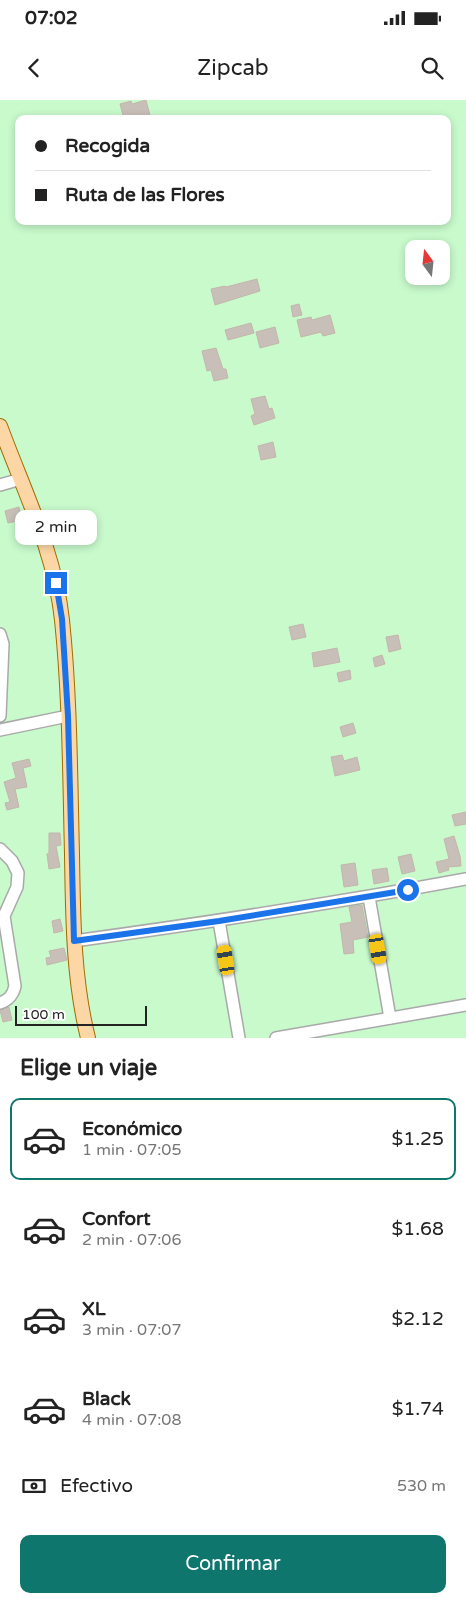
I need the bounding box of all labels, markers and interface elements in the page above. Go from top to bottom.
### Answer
text: 07:02 [25,7,78,29]
icon: back [20,54,48,82]
icon: search [418,54,446,82]
text: Zipcab [197,55,269,81]
text: Recogida [65,135,150,157]
text: Ruta de las Flores [65,184,225,206]
north arrow [405,240,450,285]
map controls [405,240,450,285]
callout: 2 min [15,510,97,546]
text: 2 min [35,517,77,537]
route end [45,572,67,594]
route start [397,879,419,901]
car [368,933,387,965]
car [216,944,235,976]
scale bar [15,1003,148,1026]
text: 100 m [22,1006,65,1023]
text: Elige un viaje [20,1055,157,1081]
icon: car [22,1117,67,1162]
text: Económico [82,1118,182,1140]
text: $1.25 [392,1128,444,1150]
text: 1 min · 07:05 [82,1140,181,1160]
icon: car [22,1207,67,1252]
text: Confort [82,1208,151,1230]
text: $1.68 [392,1218,444,1240]
text: 2 min · 07:06 [82,1230,181,1250]
icon: car [22,1297,67,1342]
text: XL [82,1298,106,1320]
text: $2.12 [392,1308,444,1330]
text: 3 min · 07:07 [82,1320,181,1340]
icon: car [22,1387,67,1432]
text: Black [82,1388,131,1410]
text: $1.74 [392,1398,444,1420]
text: 4 min · 07:08 [82,1410,181,1430]
icon: cash [20,1472,48,1500]
text: Efectivo [60,1475,133,1497]
text: 530 m [397,1476,446,1496]
button: Confirmar [20,1535,446,1593]

